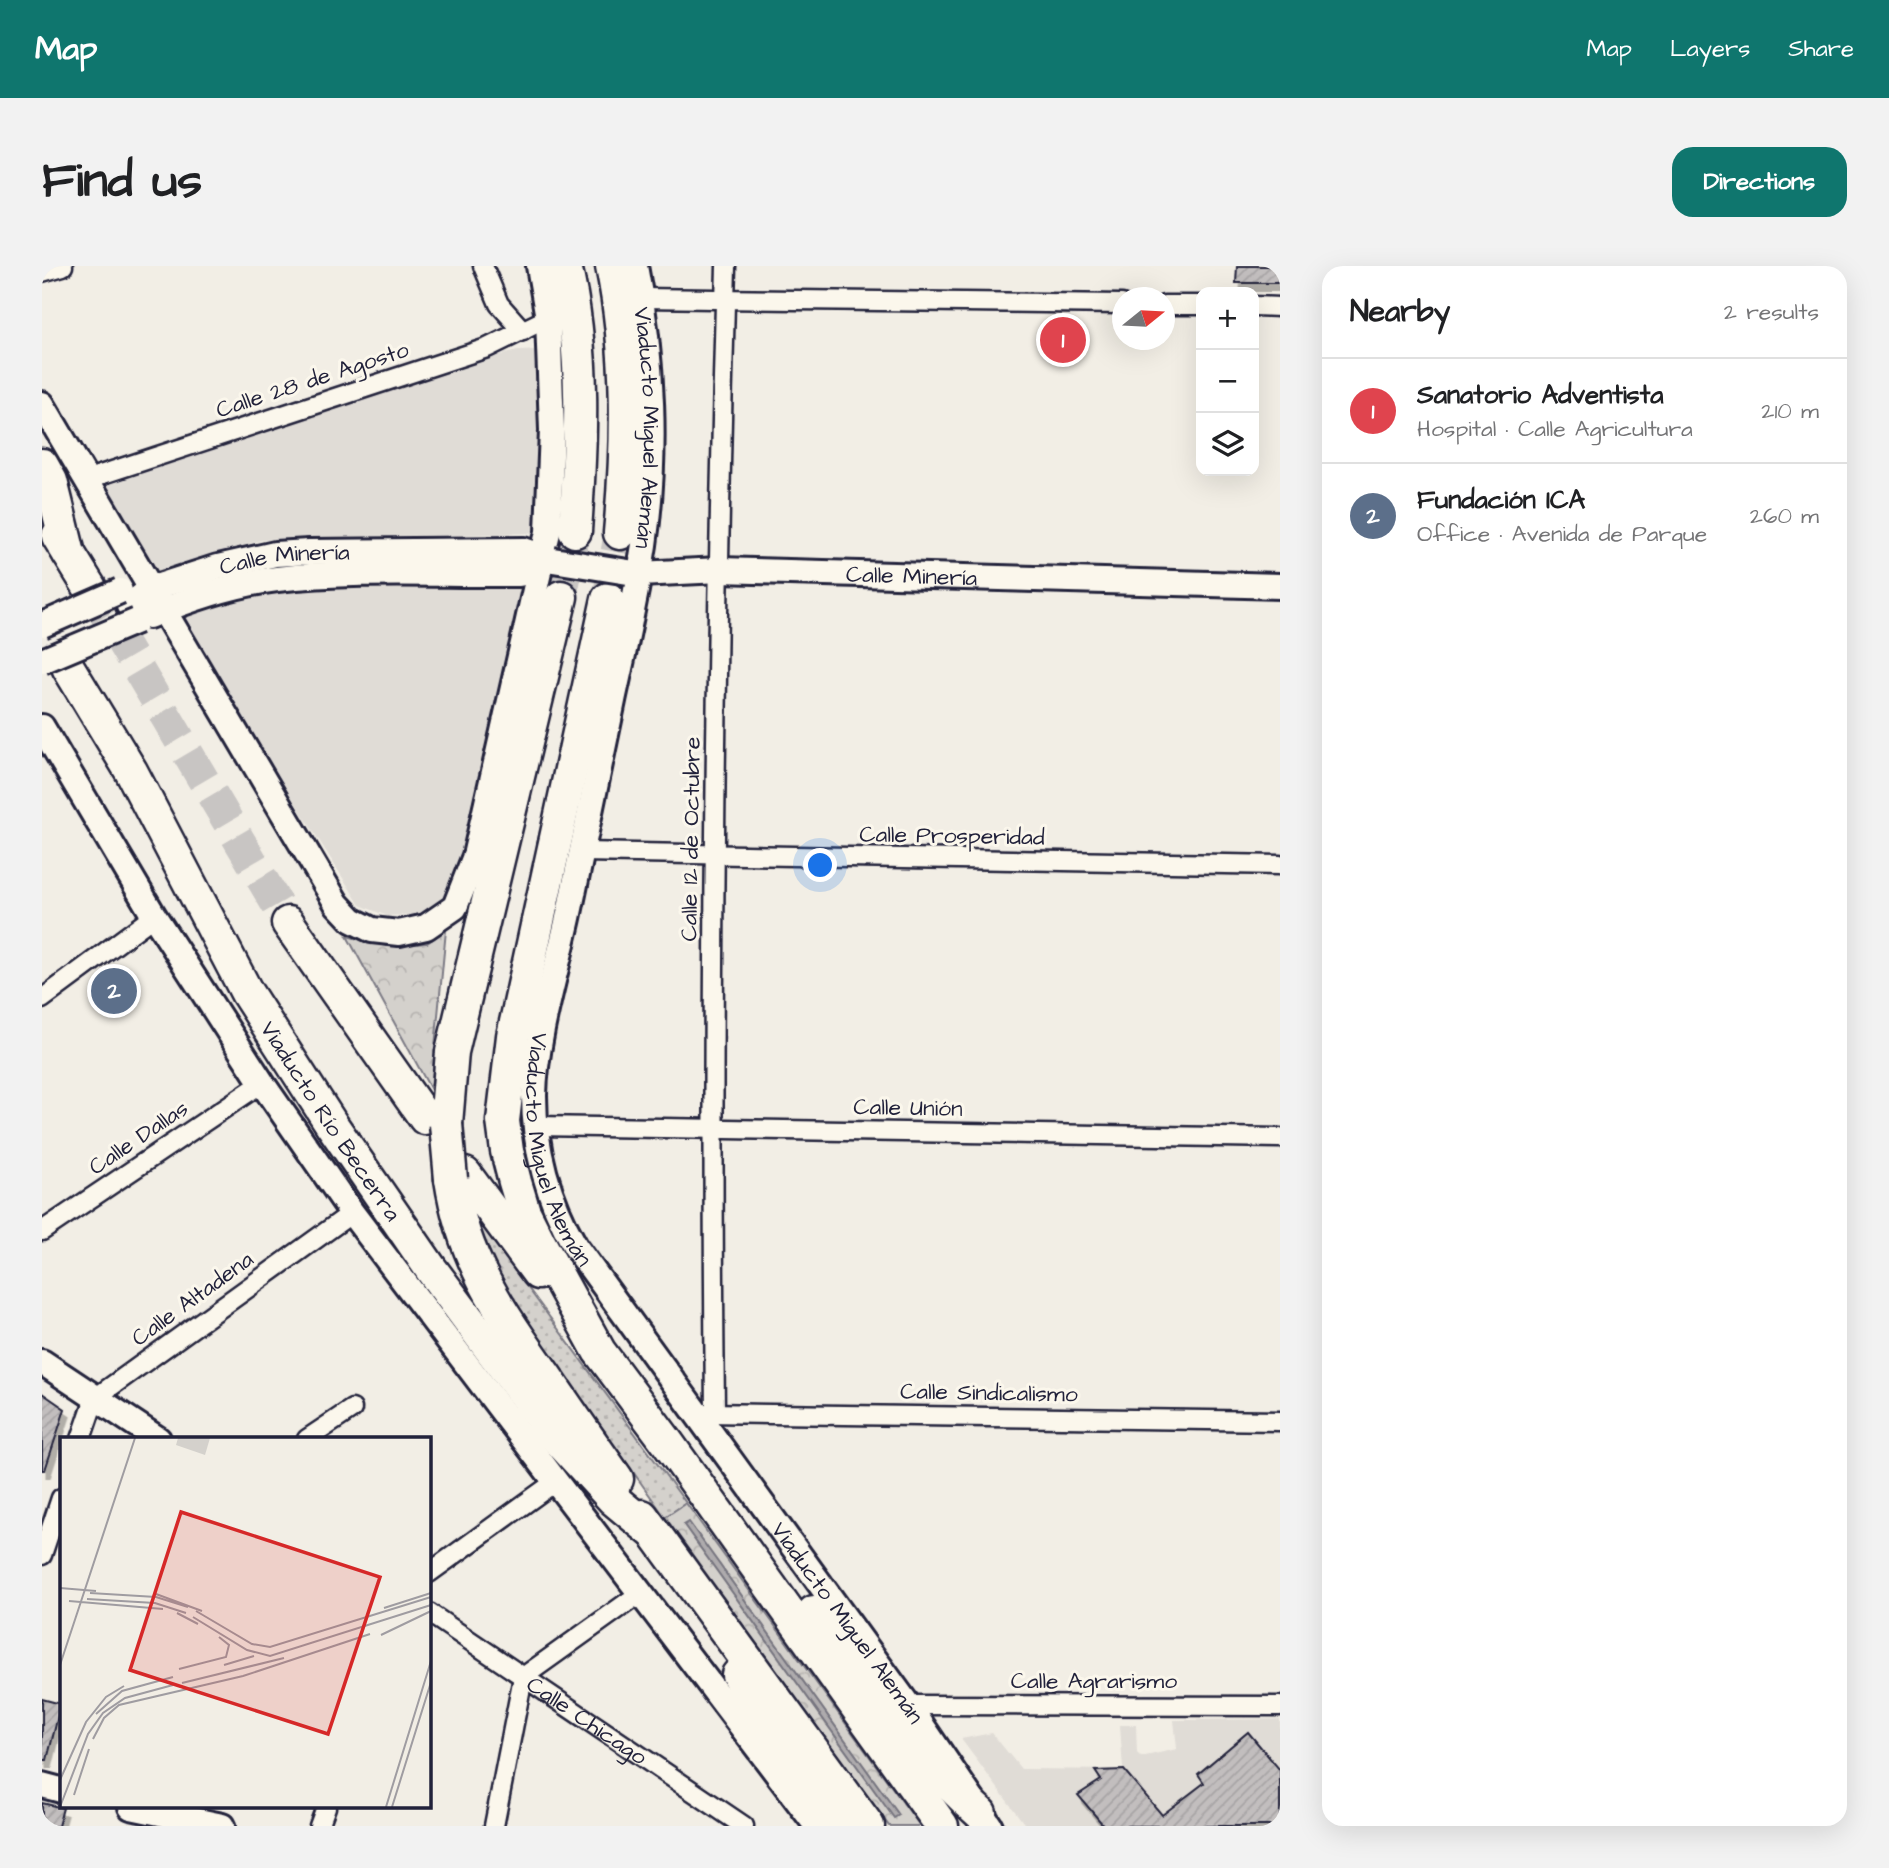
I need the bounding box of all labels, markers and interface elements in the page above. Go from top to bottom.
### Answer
text: Map [35,26,97,72]
text: Map [1587,32,1632,66]
text: Layers [1670,32,1750,66]
text: Share [1788,32,1854,66]
button: Directions [1672,147,1847,217]
text: Find us [42,148,202,216]
north arrow [1112,287,1175,350]
map controls [1196,287,1259,476]
button: + [1196,287,1259,350]
text: Nearby [1350,291,1450,333]
text: 2 results [1724,296,1819,328]
street label: Viaducto Miguel Alemán [625,305,667,551]
pin: 1 [1040,314,1086,366]
street label: Calle 28 de Agosto [212,334,413,427]
button: − [1196,350,1259,413]
text: Sanatorio Adventista [1417,377,1663,413]
text: 1 [1372,395,1374,427]
text: 210 m [1761,395,1819,427]
button: layers [1196,413,1259,476]
text: Hospital · Calle Agricultura [1417,413,1693,445]
text: Fundación ICA [1417,482,1585,518]
text: 2 [1366,500,1380,532]
text: 260 m [1750,500,1819,532]
text: Office · Avenida de Parque [1417,518,1707,550]
street label: Calle Minería [216,537,350,583]
street label: Calle Minería [846,559,978,594]
street label: Calle 12 de Octubre [673,736,709,942]
street label: Calle Prosperidad [859,818,1045,854]
your location [803,848,837,882]
pin: 2 [91,965,137,1017]
street label: Viaducto Río Becerra [252,1015,409,1228]
street label: Viaducto Miguel Alemán [517,1030,600,1273]
street label: Calle Unión [853,1091,963,1125]
street label: Calle Dallas [82,1093,195,1183]
street label: Calle Altadena [125,1243,260,1354]
street label: Calle Sindicalismo [900,1375,1078,1411]
inset map [60,1437,430,1808]
street label: Viaducto Miguel Alemán [763,1516,931,1730]
street label: Calle Agrarismo [1011,1665,1177,1698]
street label: Calle Chicago [520,1669,653,1773]

